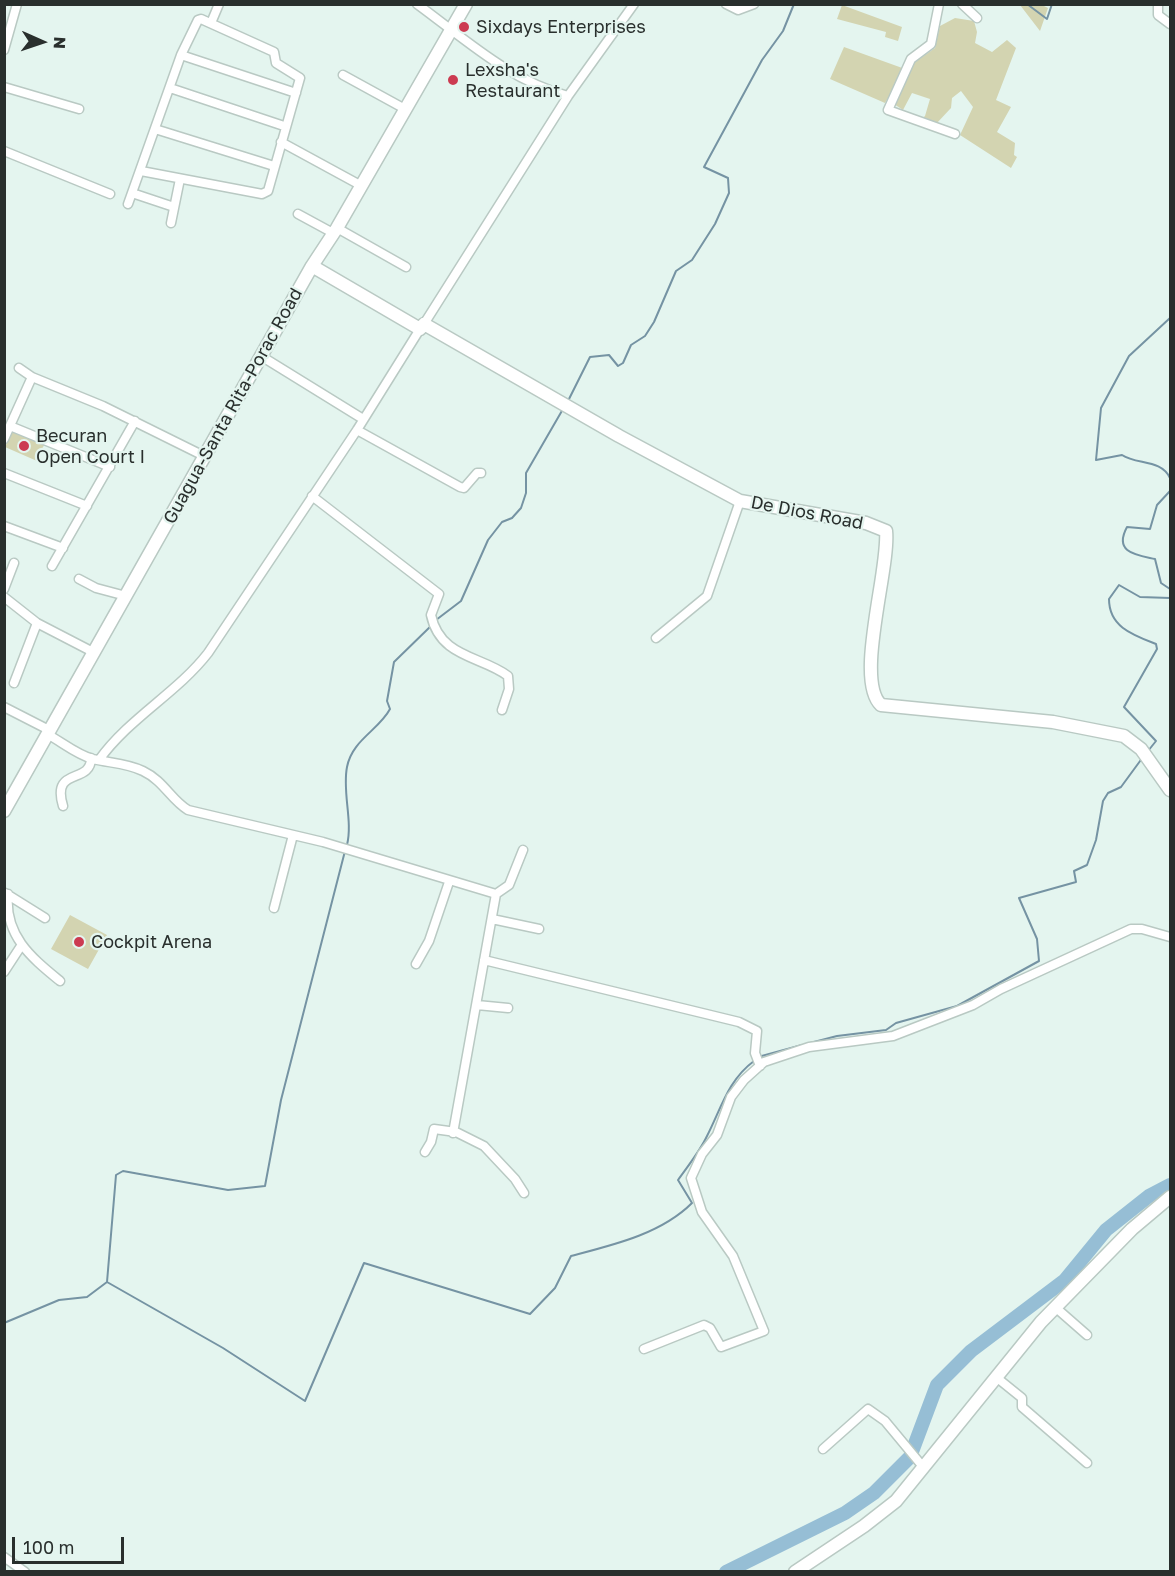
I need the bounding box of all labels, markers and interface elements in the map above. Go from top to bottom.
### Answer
north arrow [12,12,72,72]
place label: Sixdays Enterprises [476,16,646,38]
marker: Sixdays Enterprises [457,20,471,34]
text: N [50,36,70,50]
place label: Lexsha's Restaurant [465,59,560,101]
marker: Lexsha's Restaurant [446,73,460,87]
street label: Guagua-Santa Rita-Porac Road [159,284,307,528]
place label: Becuran Open Court I [36,425,145,468]
marker: Becuran Open Court I [17,439,31,453]
street label: De Dios Road [749,492,865,534]
place label: Cockpit Arena [91,931,212,953]
marker: Cockpit Arena [72,935,86,949]
scale bar [15,1525,128,1563]
text: 100 m [23,1536,74,1558]

